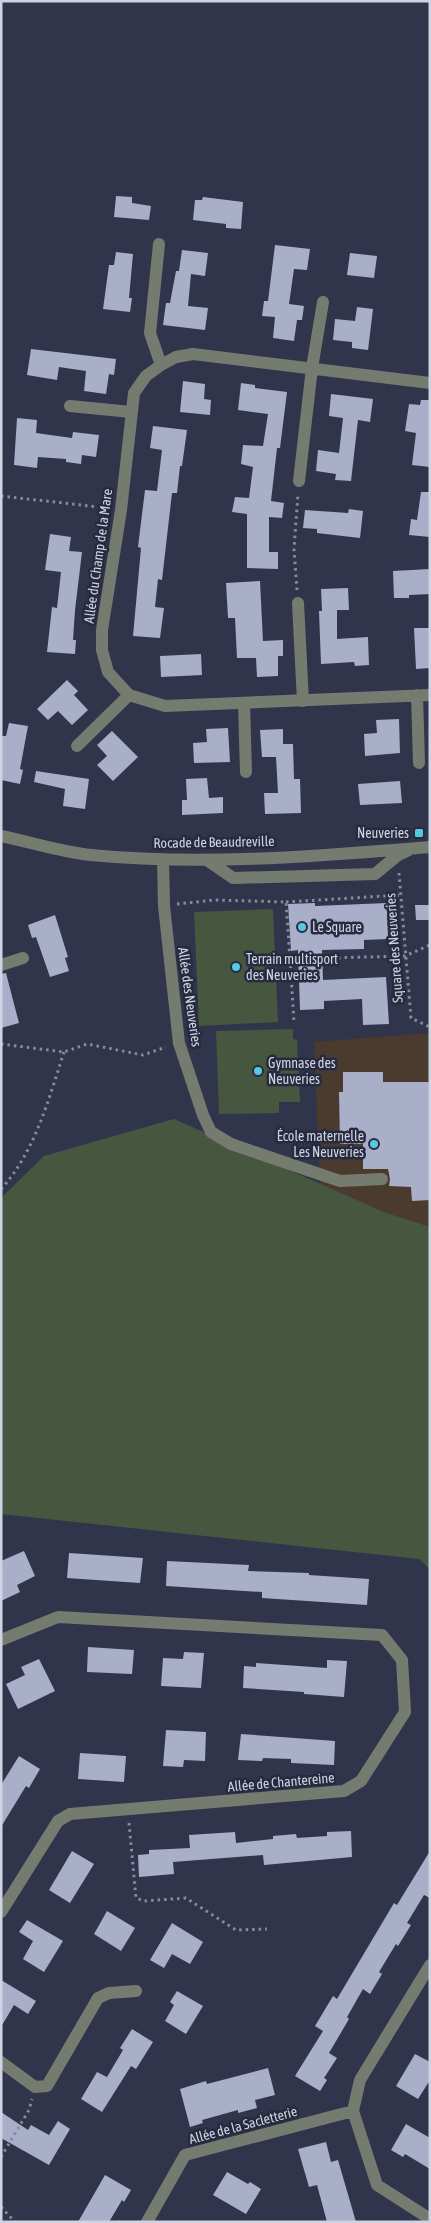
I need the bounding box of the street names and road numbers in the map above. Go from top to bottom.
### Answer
street label: Allée du Champ de la Mare [81,488,115,624]
street label: Rocade de Beaudreville [153,833,275,851]
street label: Square des Neuveries [382,892,406,1003]
street label: Allée des Neuveries [175,946,205,1048]
street label: Allée de Chantereine [227,1769,335,1795]
street label: Allée de la Sacletterie [187,2103,299,2147]

